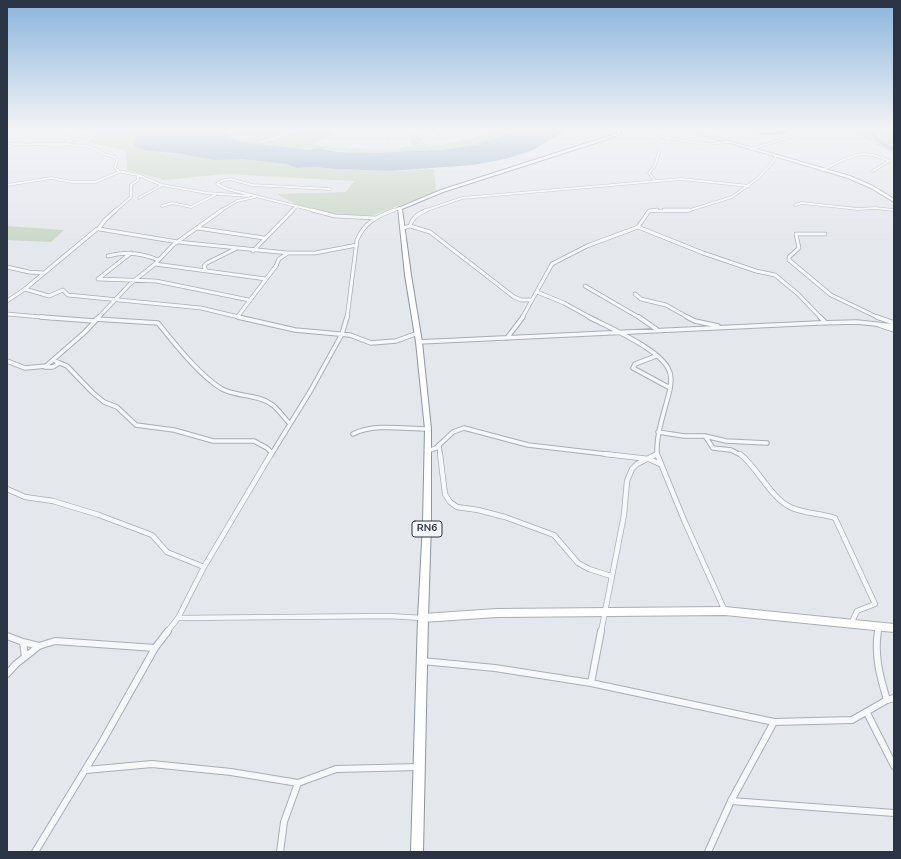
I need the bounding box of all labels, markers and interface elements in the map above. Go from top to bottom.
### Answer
road number: RN6 [412,521,442,537]

